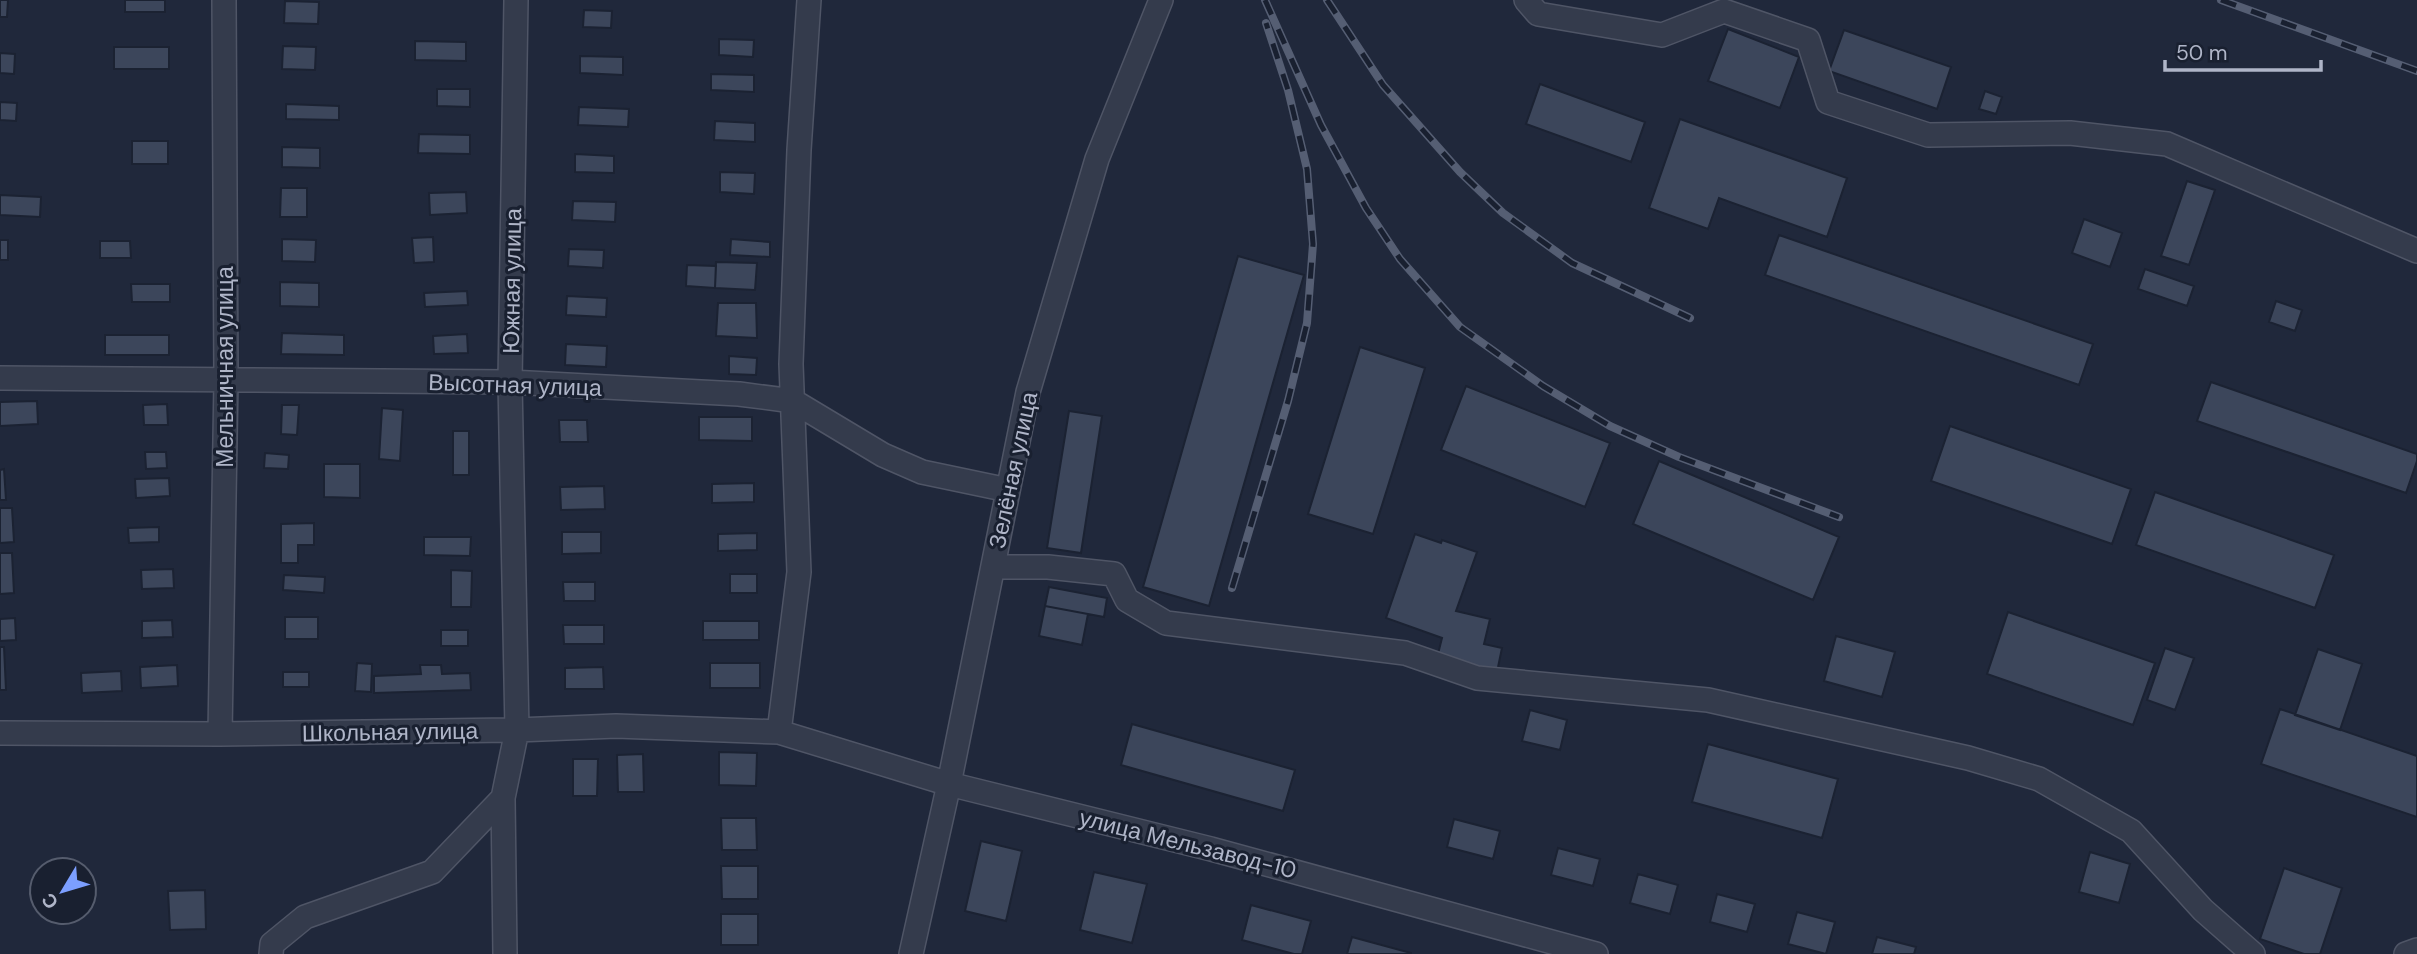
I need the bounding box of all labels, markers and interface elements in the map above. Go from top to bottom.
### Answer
scale bar [2165,28,2321,72]
text: 50 m [2176,39,2227,67]
street label: Южная улица [496,208,528,354]
street label: Мельничная улица [210,266,240,468]
street label: Высотная улица [428,367,603,403]
street label: Зелёная улица [982,389,1044,551]
street label: Школьная улица [302,715,479,749]
street label: улица Мельзавод-10 [1076,803,1300,885]
north arrow [28,856,98,926]
text: С [36,888,64,914]

